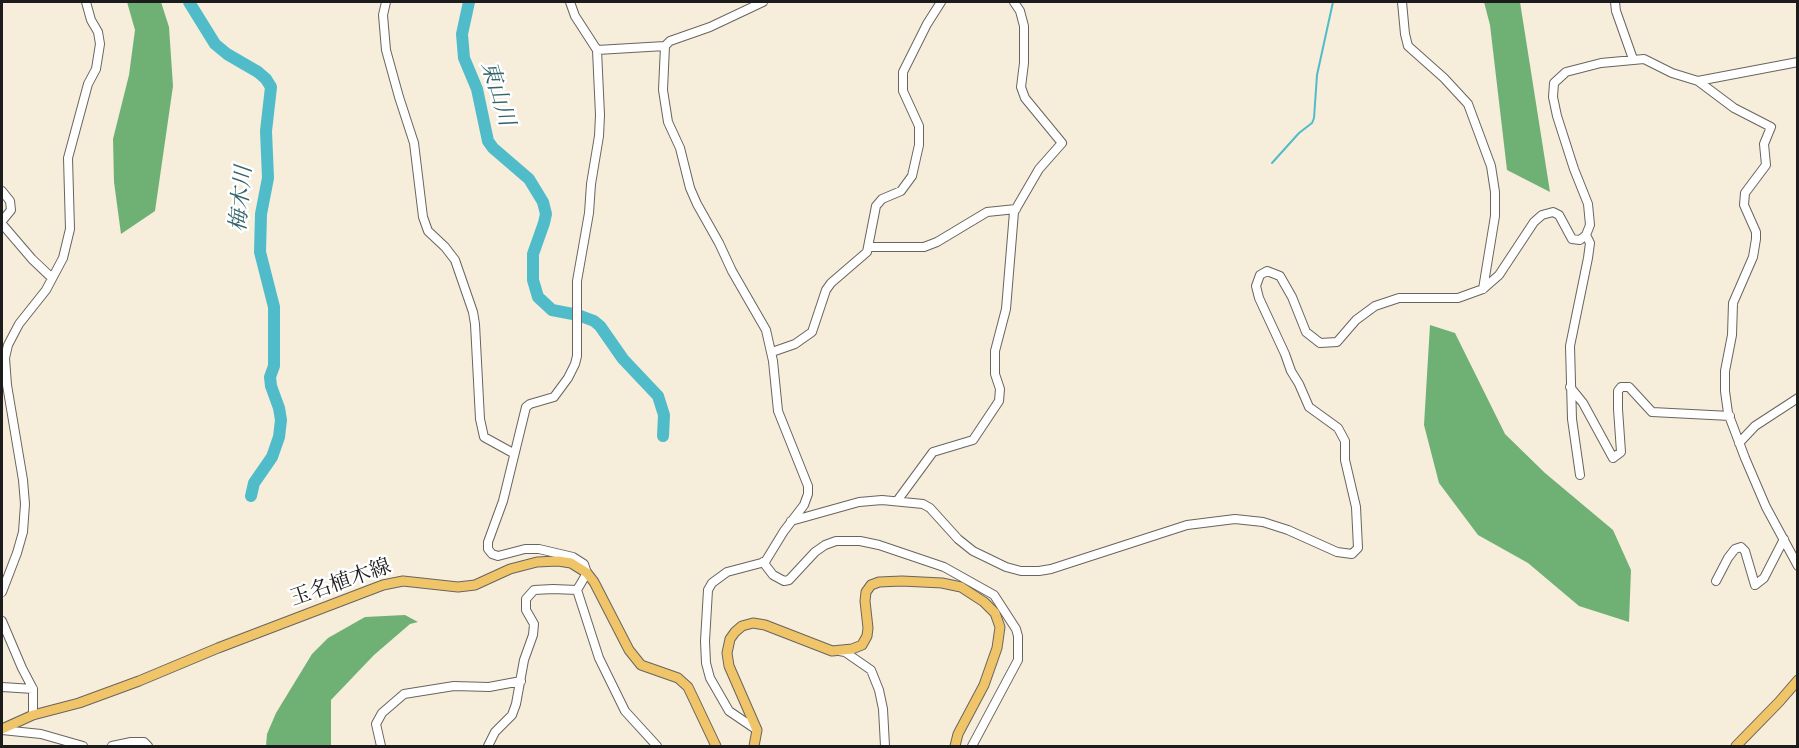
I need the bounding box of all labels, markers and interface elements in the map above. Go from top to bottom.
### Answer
water label: 東山川 [474,59,518,129]
water label: 梅木川 [227,165,259,233]
street label: 玉名植木線 [287,555,395,613]

